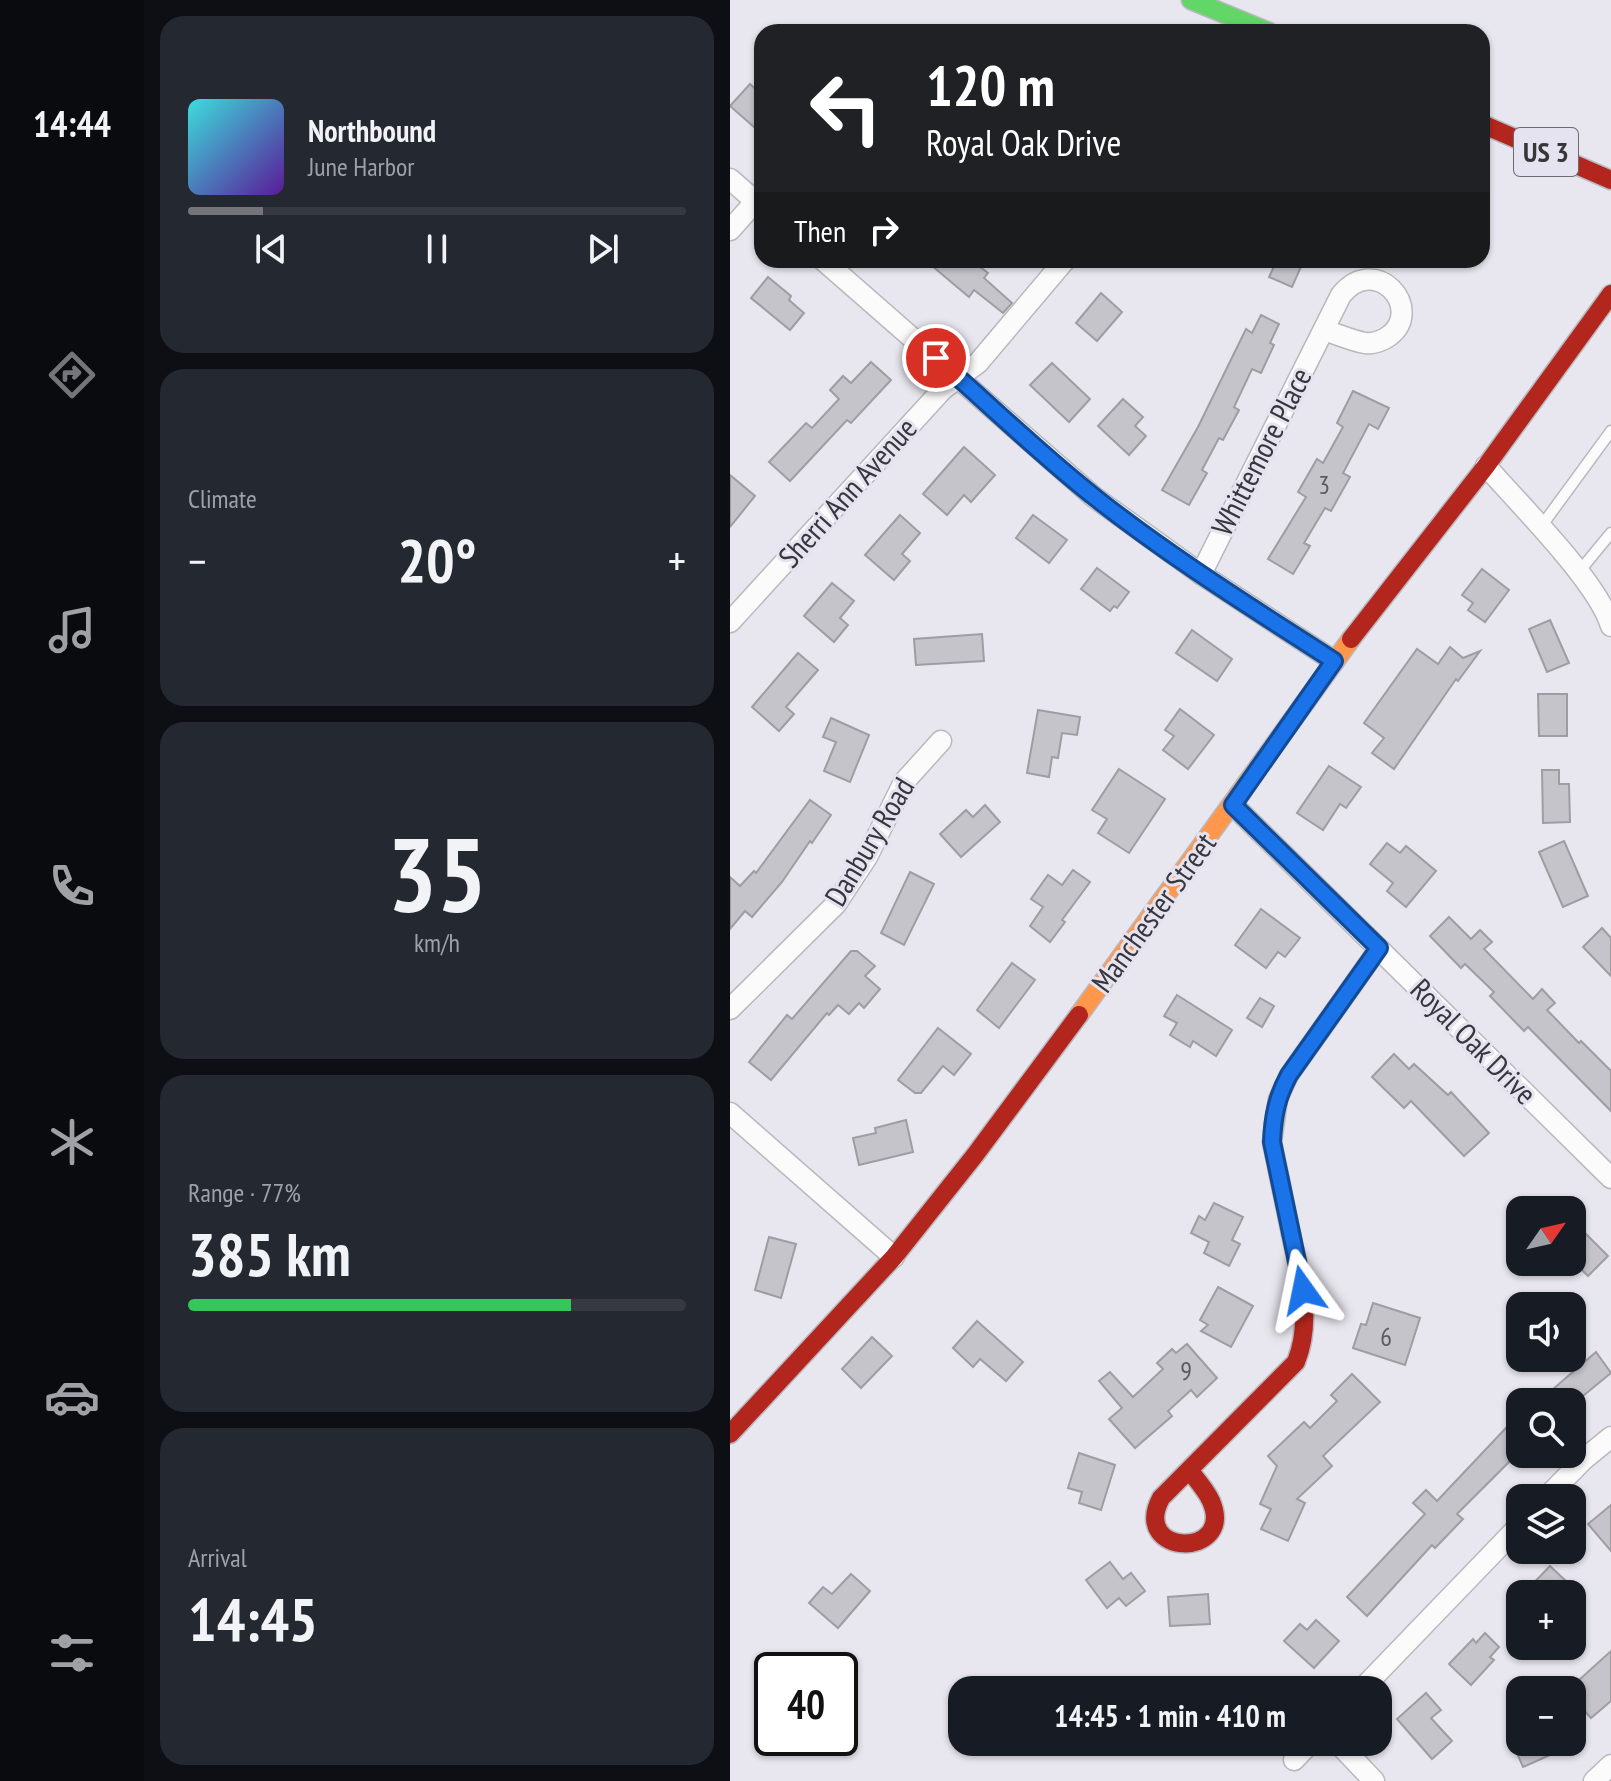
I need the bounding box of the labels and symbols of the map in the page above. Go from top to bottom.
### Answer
road number: US 3 [1514,128,1578,176]
pin [902,324,970,392]
street label: Whittemore Place [1202,361,1320,542]
street label: Sherri Ann Avenue [769,409,925,575]
house number: 3 [1318,468,1330,501]
street label: Danbury Road [815,770,922,913]
street label: Manchester Street [1082,824,1224,1000]
street label: Royal Oak Drive [1403,970,1545,1112]
north arrow [1506,1196,1586,1276]
position arrow [1261,1248,1345,1332]
house number: 6 [1380,1320,1392,1353]
house number: 9 [1180,1354,1192,1387]
speed limit sign: 40 [754,1652,858,1756]

